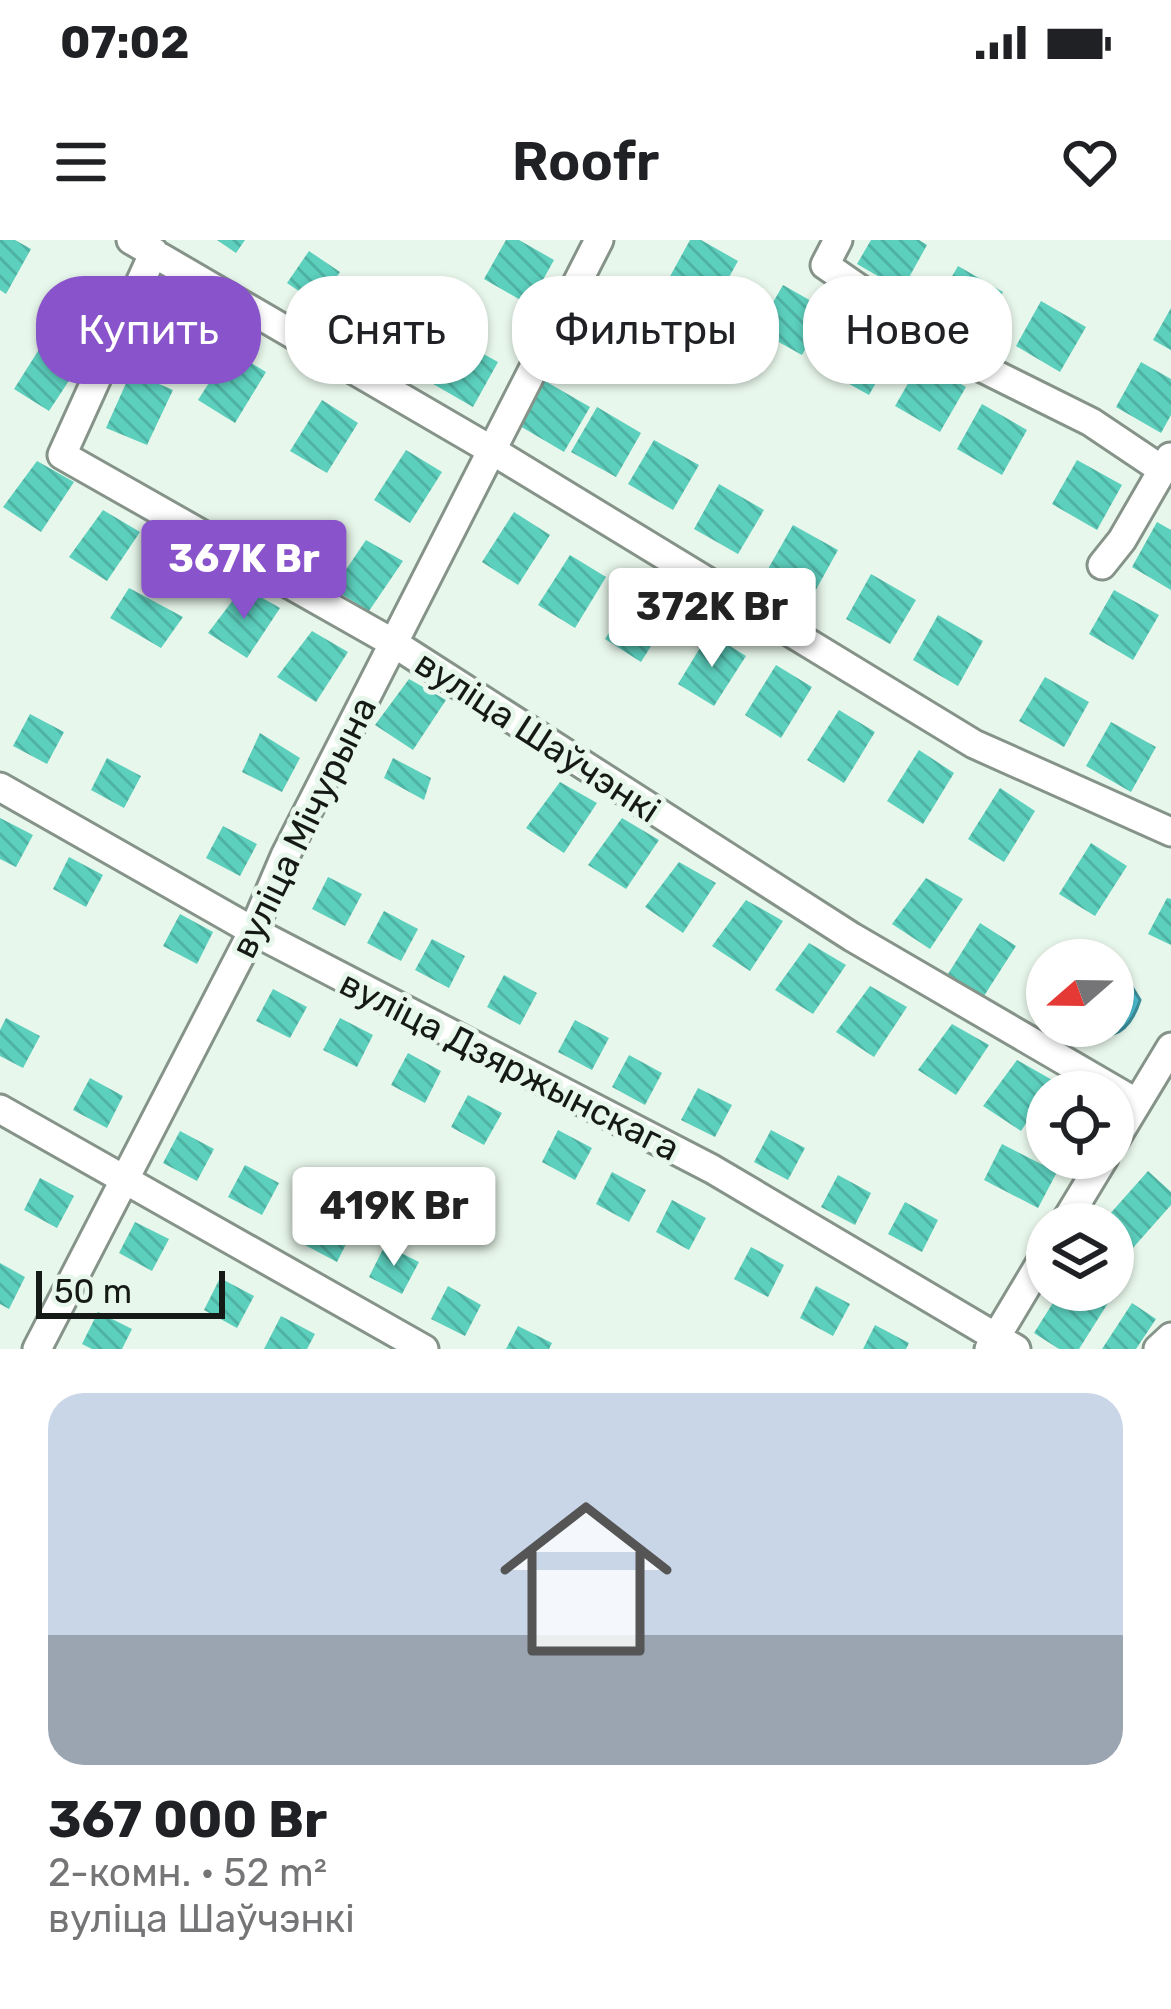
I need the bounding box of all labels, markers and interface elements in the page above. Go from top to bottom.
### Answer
text: 07:02 [60,16,189,69]
icon: menu [48,129,114,195]
icon: heart [1057,129,1123,195]
text: Roofr [512,130,659,194]
chip: Купить [36,276,261,384]
chip: Снять [285,276,488,384]
chip: Фильтры [512,276,779,384]
chip: Новое [803,276,1012,384]
pin: 367K Br [133,520,355,622]
text: 367K Br [168,536,320,582]
pin: 372K Br [601,568,823,670]
text: 372K Br [636,584,788,630]
street label: вуліца Шаўчэнкі [407,641,668,832]
street label: вуліца Мічурына [222,690,385,965]
north arrow [1026,939,1134,1047]
map controls [1026,939,1134,1311]
street label: вуліца Дзяржынскага [333,961,687,1170]
button: locate [1026,1071,1134,1179]
pin: 419K Br [283,1167,505,1269]
text: 419K Br [319,1183,469,1229]
button: layers [1026,1203,1134,1311]
scale bar [36,1265,225,1318]
text: 50 m [54,1272,132,1311]
icon: home [478,1471,694,1687]
text: 367 000 Br [48,1789,327,1850]
text: 2-комн. · 52 m² [48,1850,327,1896]
text: вуліца Шаўчэнкі [48,1896,355,1942]

